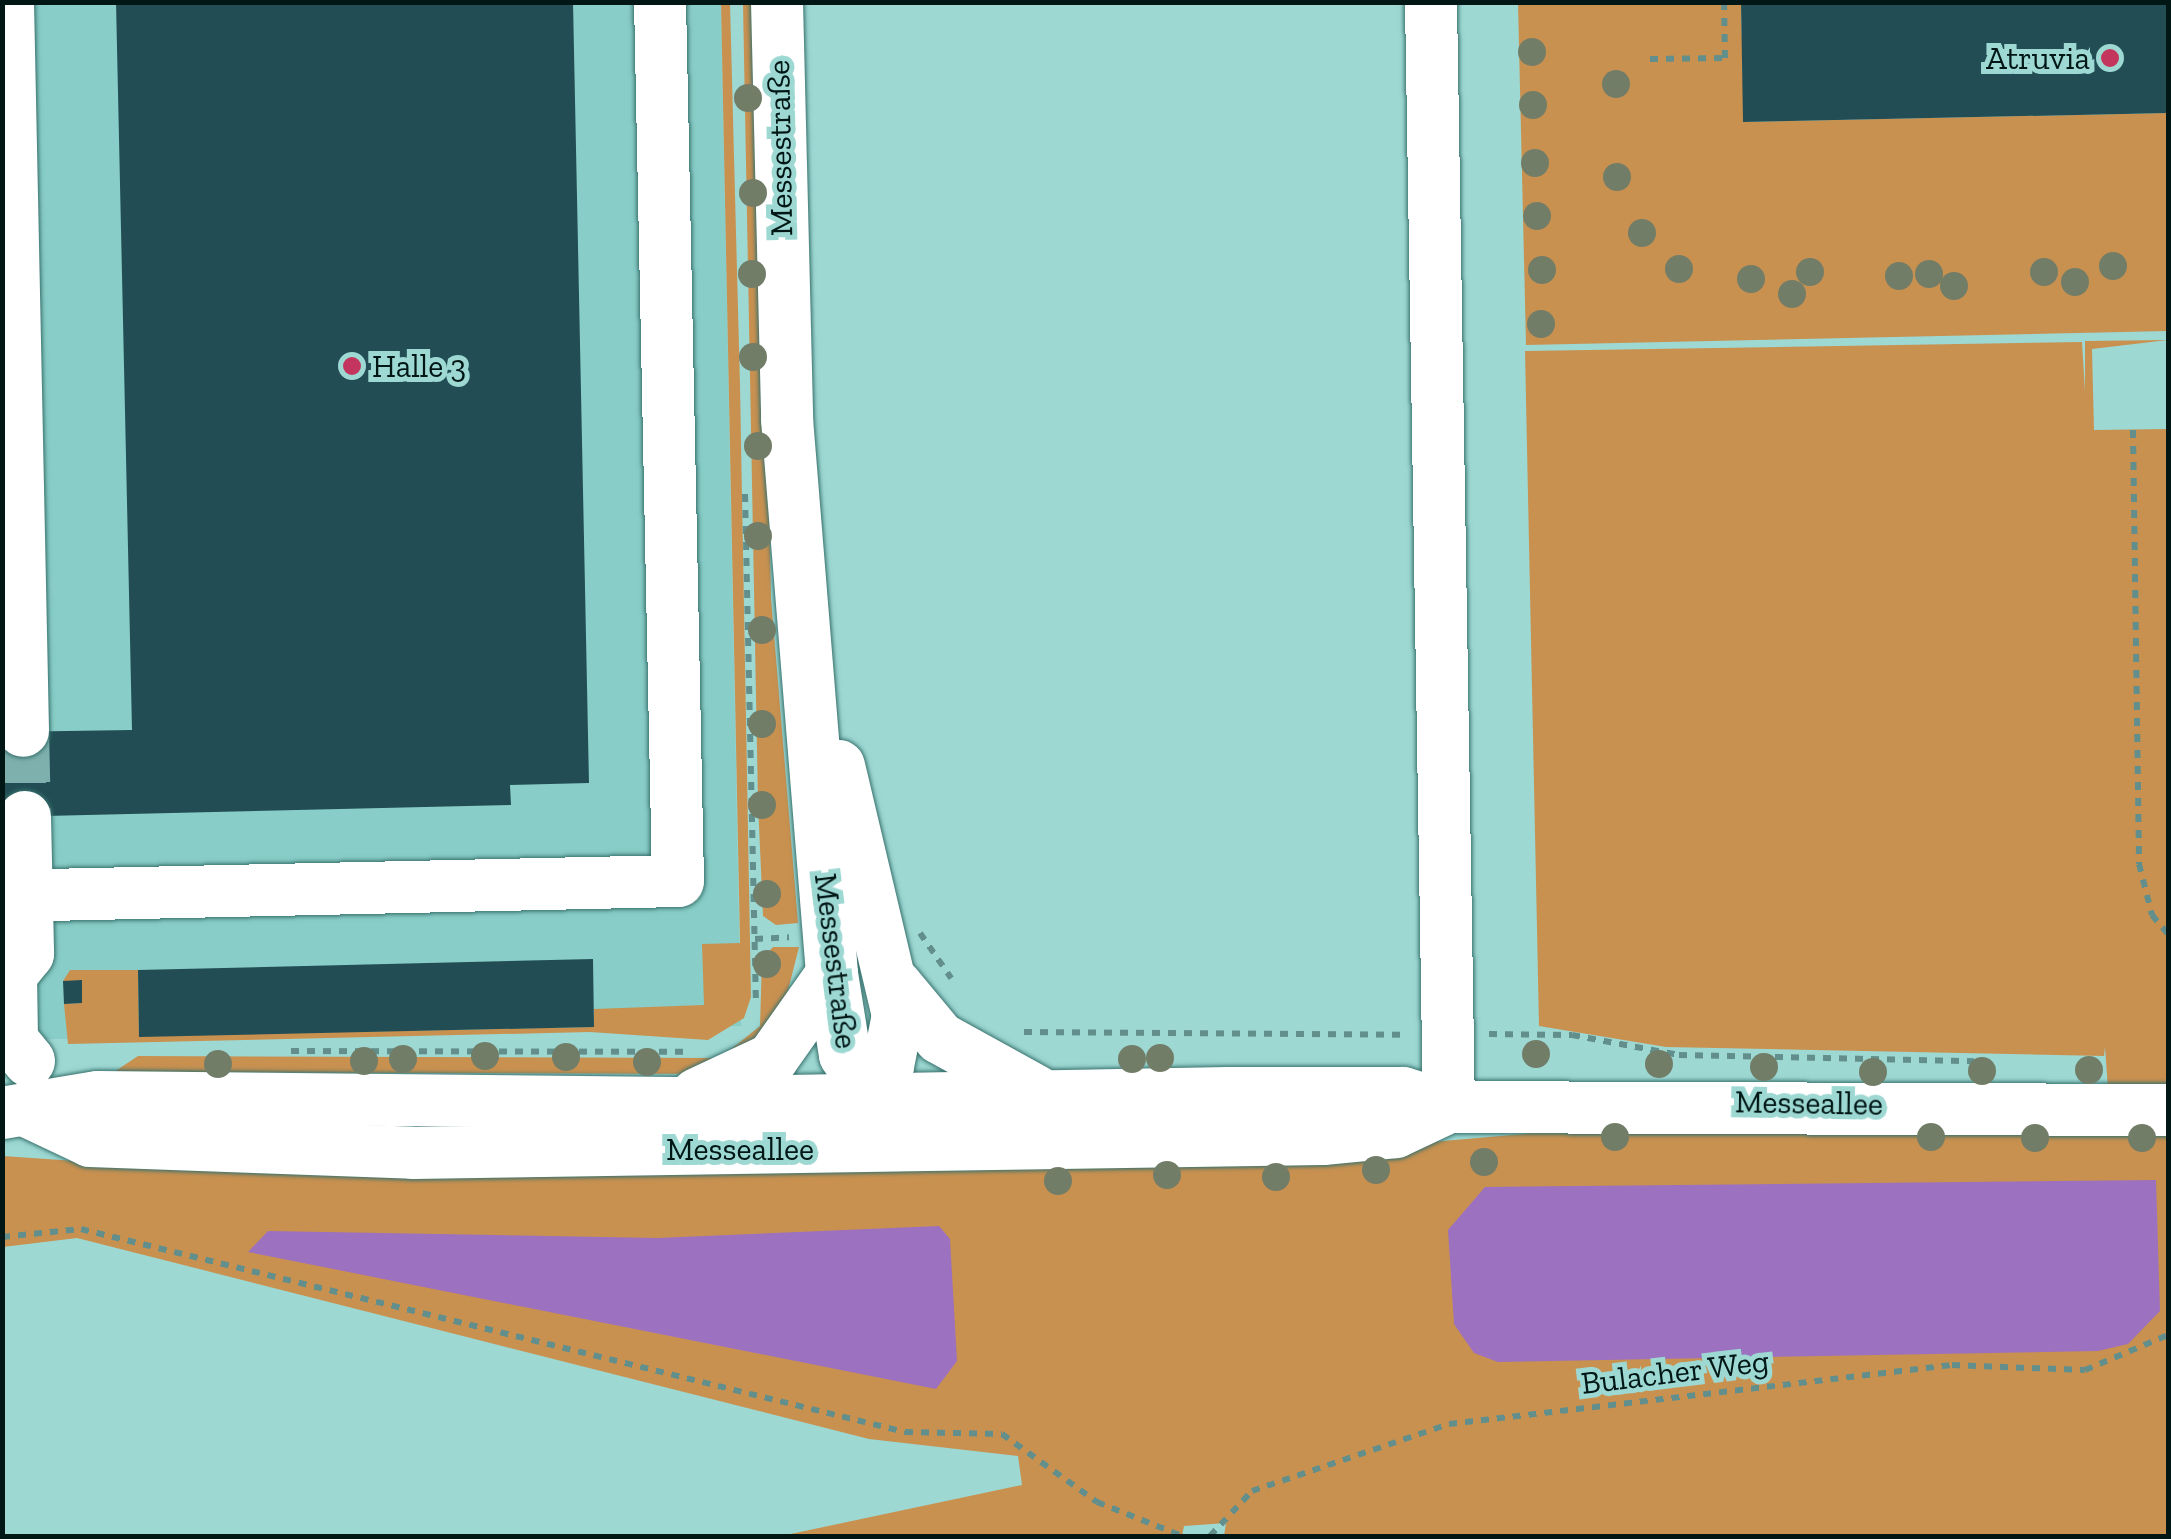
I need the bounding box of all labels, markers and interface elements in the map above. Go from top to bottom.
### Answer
place label: Atruvia [1986,39,2090,77]
marker: Atruvia [2099,47,2121,69]
street label: Messestraße [759,60,801,236]
place label: Halle 3 [372,347,466,385]
marker: Halle 3 [341,355,363,377]
street label: Messestraße [806,871,866,1051]
street label: Messeallee [1735,1083,1883,1123]
street label: Messeallee [666,1130,814,1168]
street label: Bulacher Weg [1578,1341,1772,1403]

